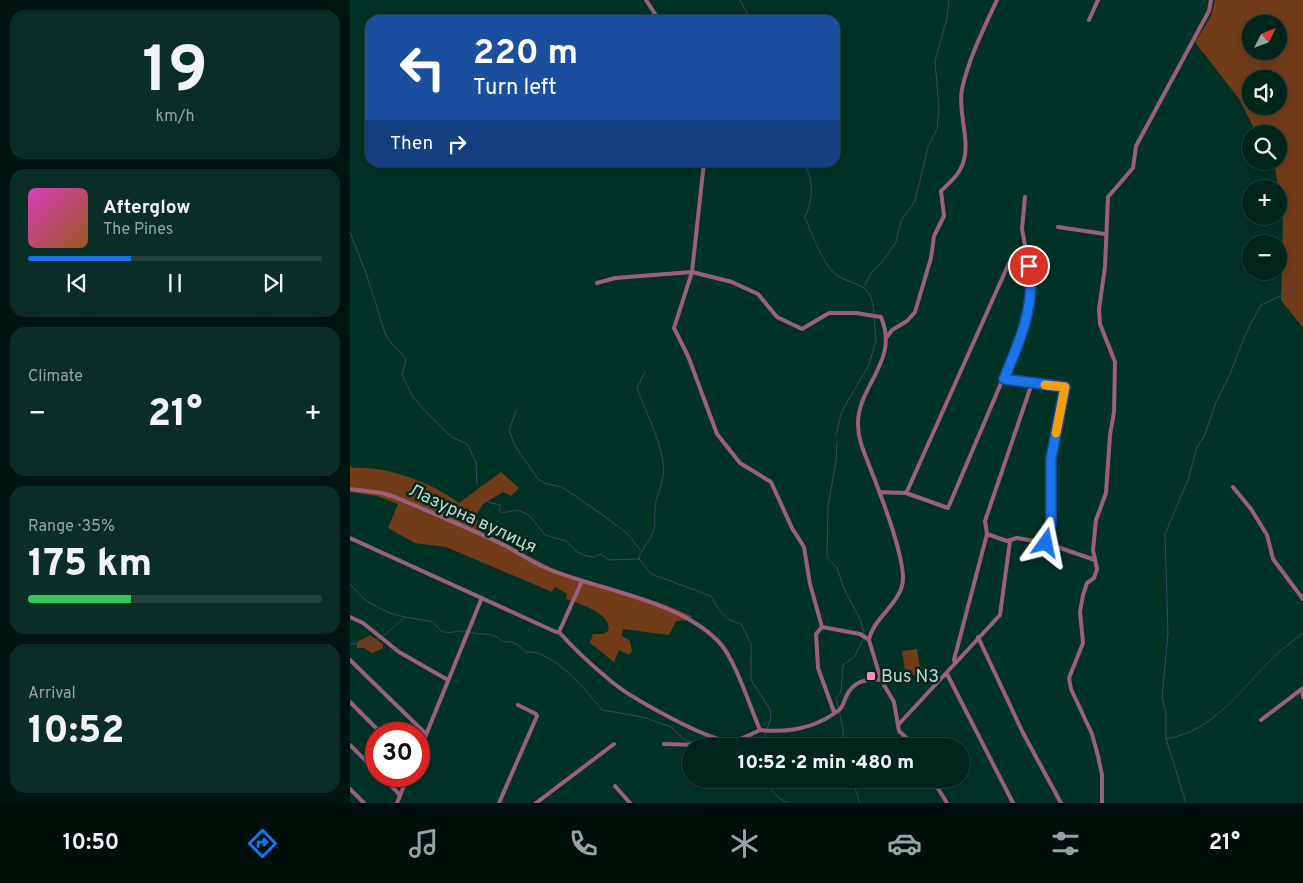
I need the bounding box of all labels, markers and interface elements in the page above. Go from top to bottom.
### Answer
north arrow [1242,15,1288,60]
map controls [1242,15,1287,280]
text: 220 m [473,32,578,76]
text: 19 [142,33,208,115]
icon: left [390,35,455,100]
button: sound [1242,70,1287,115]
text: Turn left [473,75,556,102]
text: km/h [156,107,194,127]
button: search [1242,125,1287,170]
icon: right [443,130,471,158]
text: Then [390,132,433,156]
button: + [1242,180,1287,225]
text: Afterglow [103,196,191,220]
text: The Pines [103,220,173,240]
button: − [1242,235,1287,280]
pin [1008,245,1050,287]
icon: arrive [1015,252,1043,280]
icon: previous [63,269,91,297]
icon: pause [161,269,189,297]
icon: next [259,269,287,297]
text: Climate [28,367,83,387]
text: 21° [148,391,202,440]
text: − [28,397,46,433]
text: + [304,397,322,433]
street label: Лазурна вулиця [405,480,540,559]
position arrow [1019,516,1071,568]
text: Range · 35% [28,517,115,537]
text: 175 km [28,541,152,590]
place label: Bus N3 [881,666,939,689]
marker: Bus N3 [865,670,877,682]
text: Arrival [28,684,76,704]
text: 10:52 [28,708,125,757]
speed limit sign: 30 [365,722,430,787]
text: 10:52 · 2 min · 480 m [738,751,914,775]
icon: directions [245,826,280,861]
icon: music [406,826,441,861]
icon: phone [566,826,601,861]
icon: climate [727,826,762,861]
icon: car [887,826,922,861]
icon: filters [1048,826,1083,861]
text: 10:50 [63,830,119,857]
text: 21° [1209,830,1240,857]

